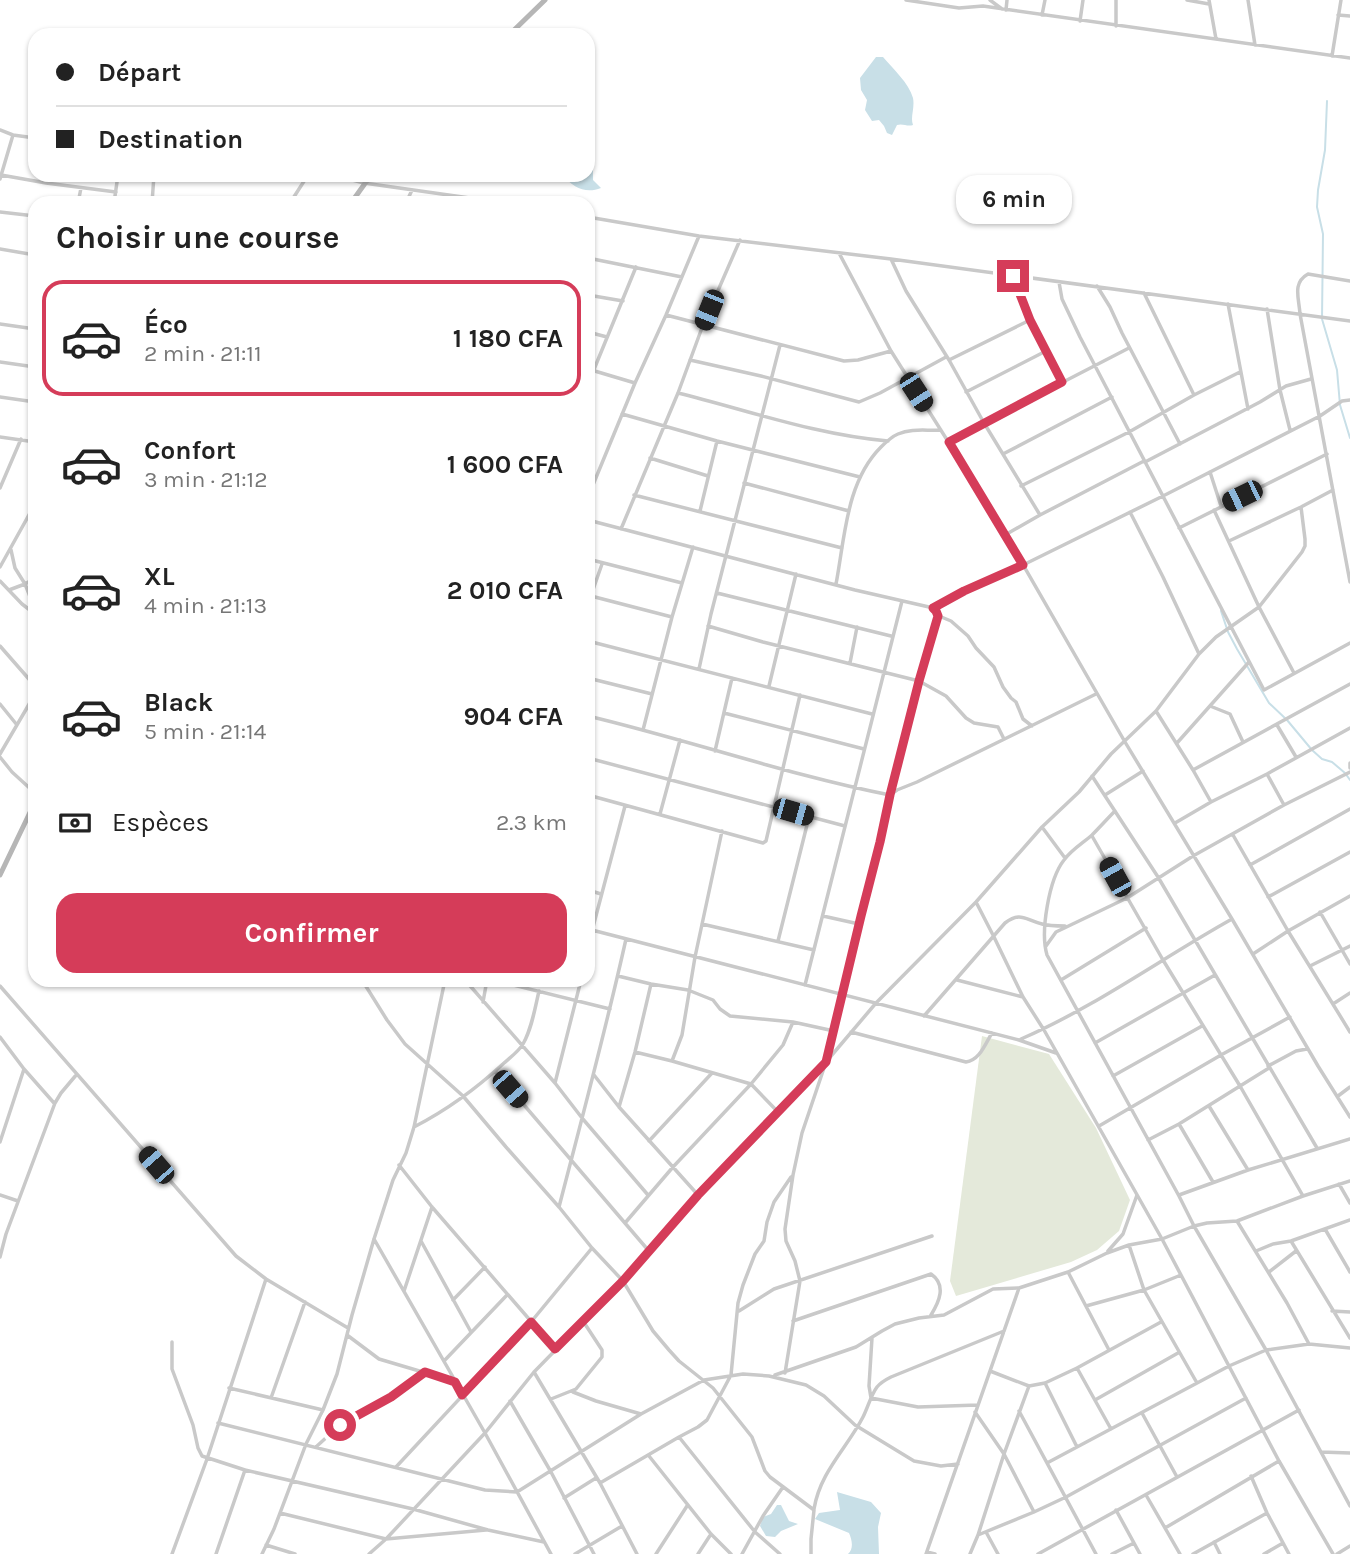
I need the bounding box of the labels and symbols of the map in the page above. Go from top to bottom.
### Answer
callout: 6 min [955,174,1071,224]
route end [997,260,1029,292]
car [692,287,727,333]
car [896,369,937,415]
car [1219,477,1266,515]
car [770,796,817,828]
car [1096,854,1135,900]
car [489,1066,532,1112]
car [135,1142,178,1188]
route start [324,1409,356,1441]

